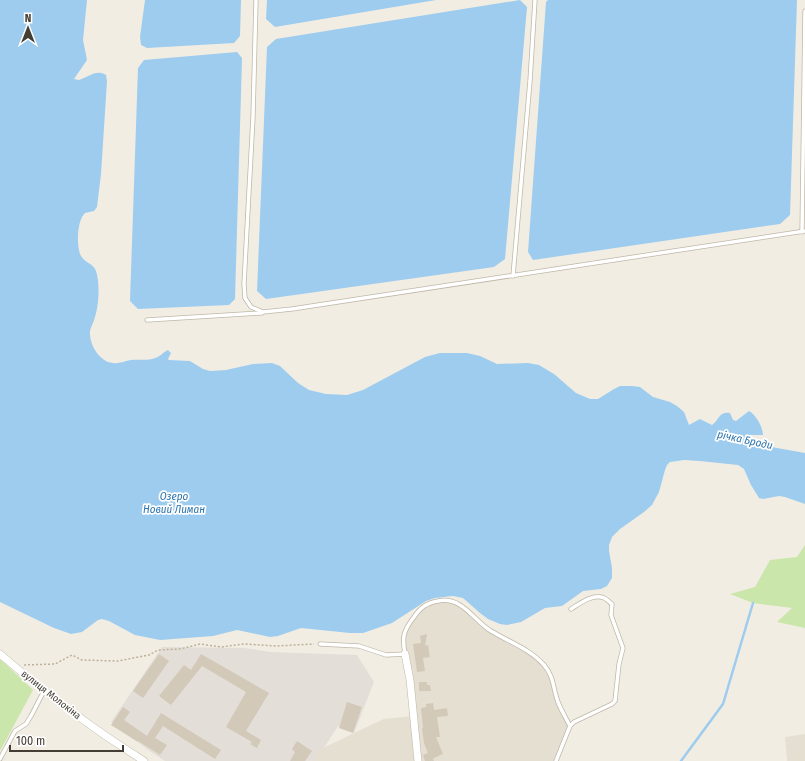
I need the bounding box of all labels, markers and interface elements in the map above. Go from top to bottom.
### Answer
north arrow [8,8,48,48]
text: N [25,12,31,25]
water label: річка Броди [716,428,774,452]
water label: Озеро Новий Лиман [143,490,205,516]
street label: вулиця Молокіна [19,667,84,722]
scale bar [10,727,123,753]
text: 100 m [16,734,45,748]

